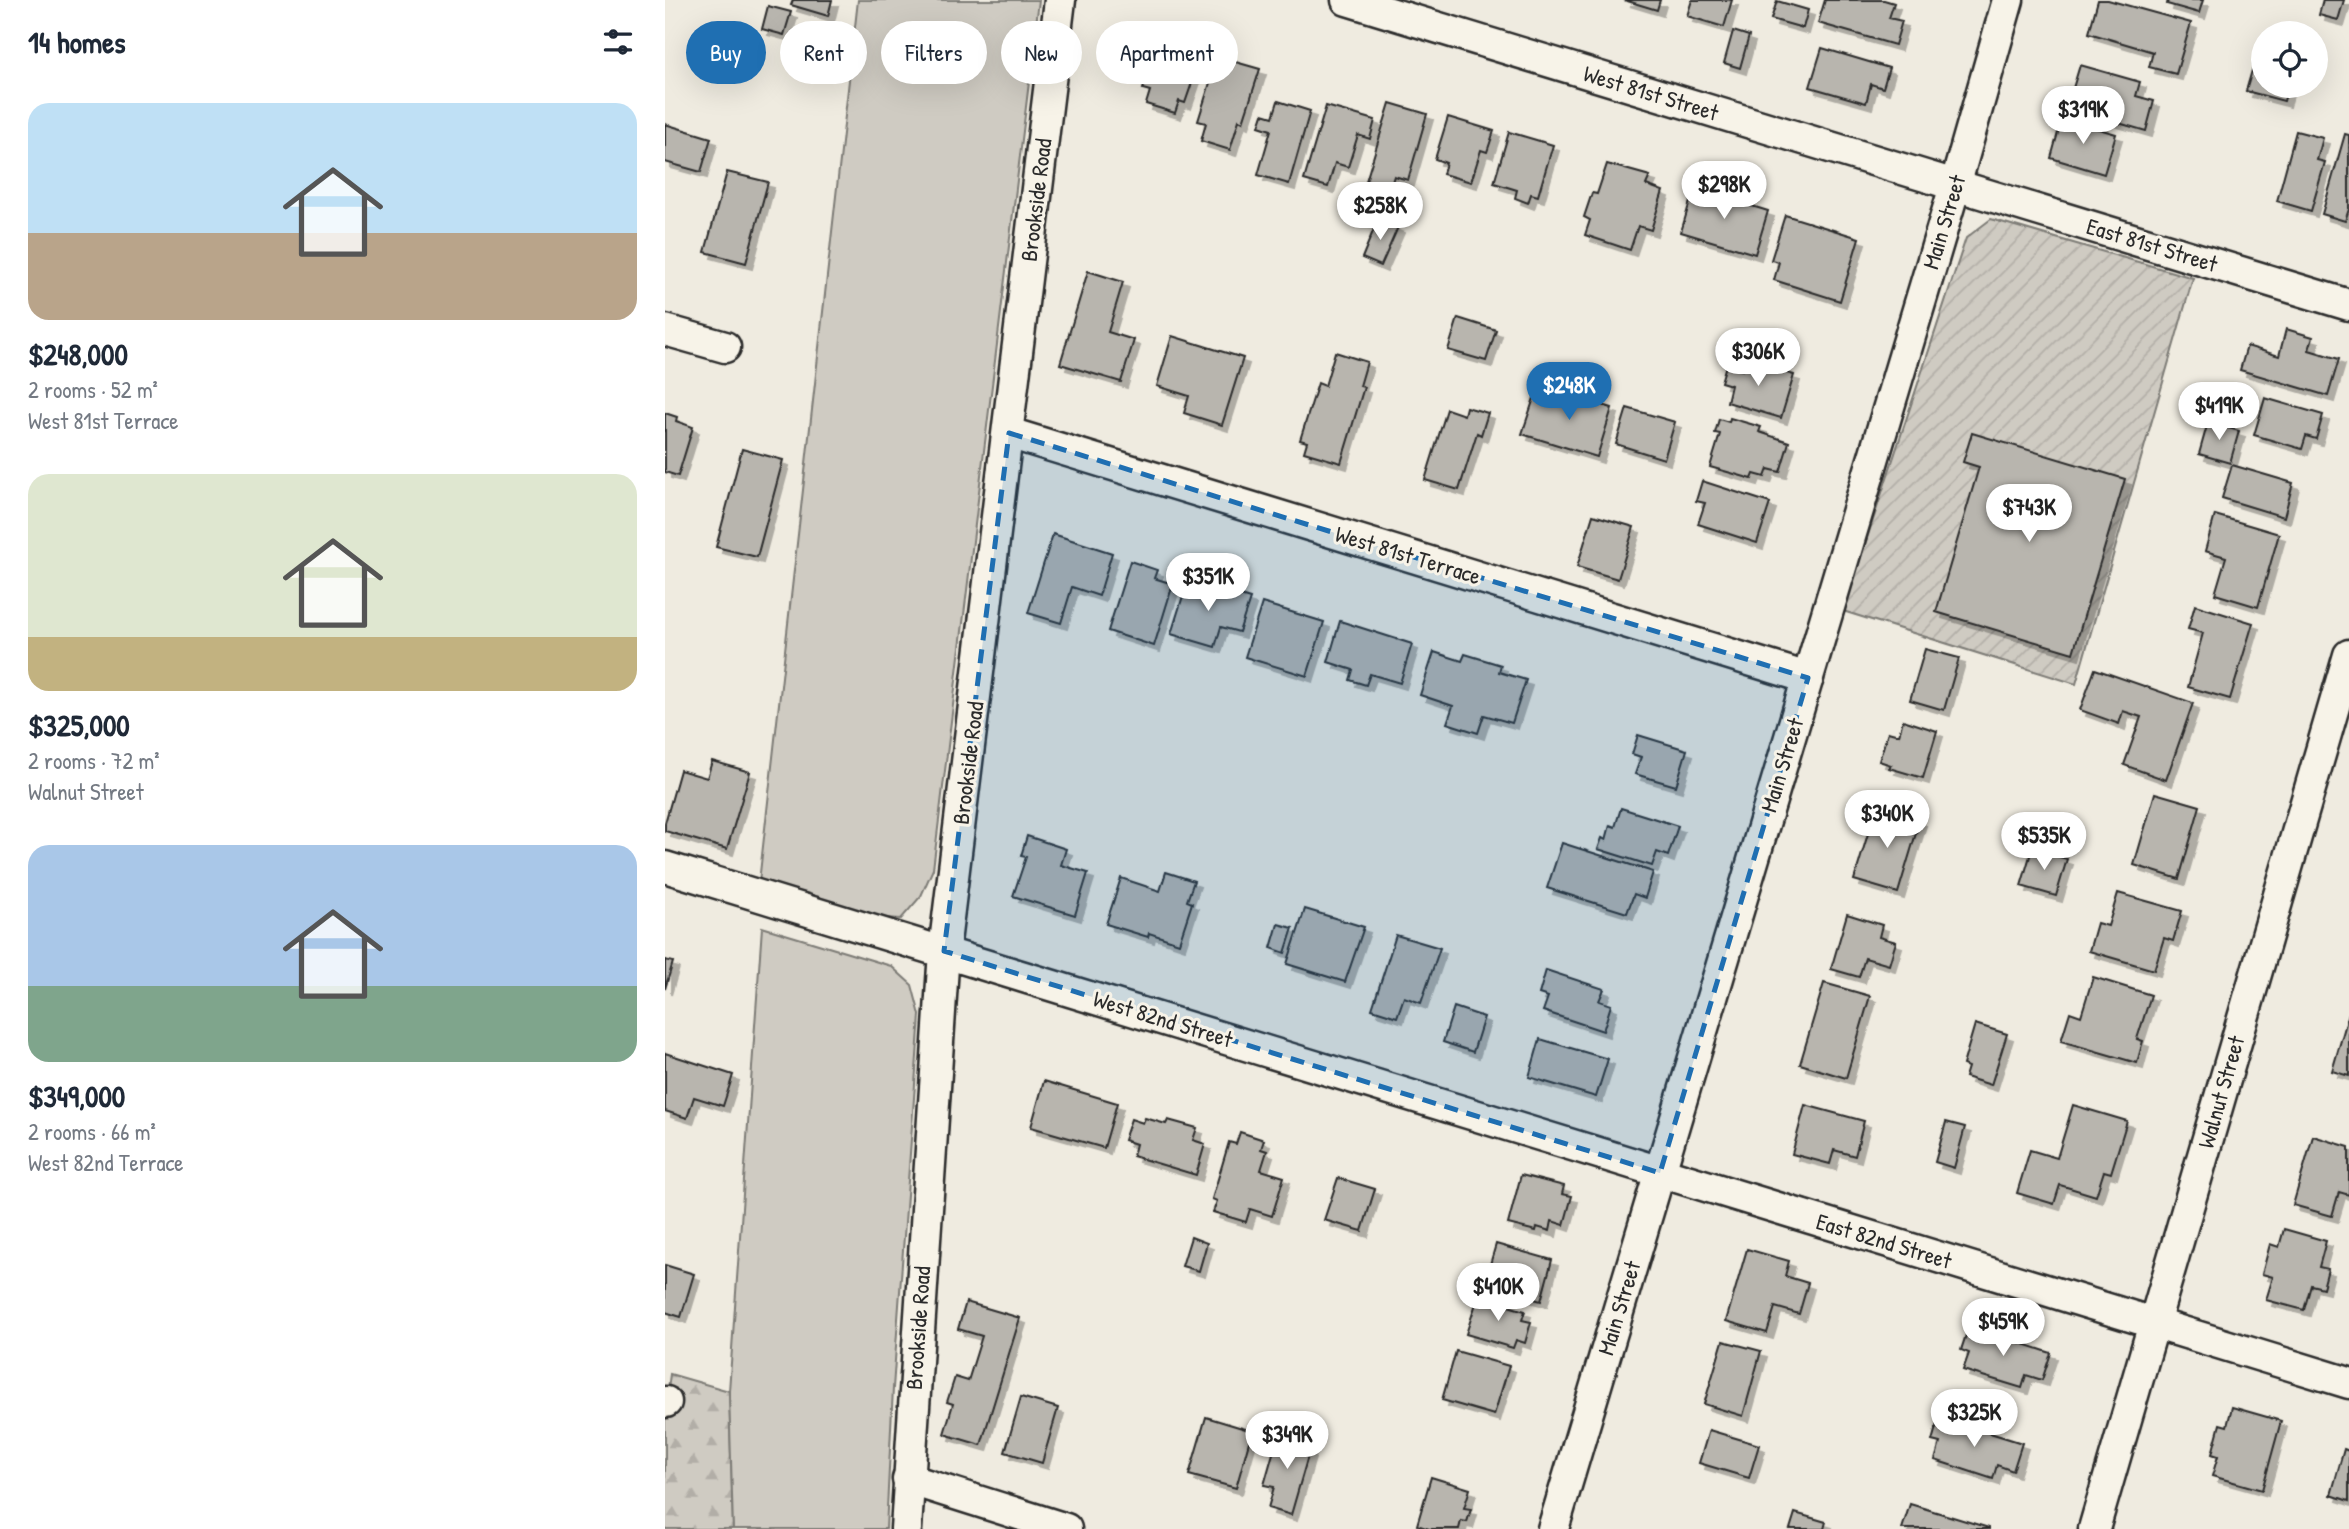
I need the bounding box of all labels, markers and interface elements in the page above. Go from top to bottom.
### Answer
chip: Buy [686,21,766,84]
chip: Rent [780,21,867,84]
chip: Filters [881,21,987,84]
chip: New [1001,21,1082,84]
chip: Apartment [1096,21,1238,84]
map controls [2251,21,2328,98]
button: locate [2251,21,2328,98]
text: 14 homes [28,22,126,62]
icon: filters [599,23,637,61]
street label: West 81st Street [1580,57,1723,128]
pin: $319K [2034,86,2132,146]
text: $319K [2058,93,2108,124]
street label: Brookside Road [1013,137,1058,263]
icon: home [270,149,396,275]
pin: $298K [1675,162,1773,221]
text: $298K [1698,168,1750,199]
street label: Main Street [1915,170,1973,273]
pin: $258K [1331,182,1429,242]
text: $258K [1353,189,1407,220]
street label: East 81st Street [2083,210,2222,279]
pin: $306K [1709,328,1807,388]
text: $248,000 [28,334,128,374]
text: $306K [1731,335,1785,366]
pin: $248K [1520,362,1618,422]
text: $248K [1542,369,1596,400]
text: 2 rooms · 52 m² [28,374,158,405]
pin: $419K [2170,382,2268,442]
text: $419K [2194,389,2244,420]
text: West 81st Terrace [28,405,178,436]
pin: $743K [1980,484,2078,544]
text: $743K [2002,491,2056,522]
street label: West 81st Terrace [1332,518,1485,591]
icon: home [270,520,396,646]
pin: $351K [1159,554,1257,613]
text: $351K [1182,560,1234,591]
street label: Brookside Road [945,700,990,826]
text: $325,000 [28,705,130,745]
street label: Main Street [1753,713,1811,816]
text: 2 rooms · 72 m² [28,745,160,776]
text: Walnut Street [28,776,144,807]
pin: $340K [1838,790,1936,850]
text: $340K [1861,797,1913,828]
pin: $535K [1995,812,2093,872]
text: $535K [2017,819,2071,850]
icon: home [270,891,396,1017]
street label: West 82nd Street [1090,983,1238,1055]
street label: Walnut Street [2190,1031,2252,1152]
text: $349,000 [28,1076,125,1116]
text: 2 rooms · 66 m² [28,1116,156,1147]
text: West 82nd Terrace [28,1147,183,1178]
street label: East 82nd Street [1813,1205,1957,1276]
street label: Main Street [1590,1256,1648,1359]
pin: $410K [1449,1264,1547,1323]
street label: Brookside Road [898,1265,937,1391]
text: $410K [1473,1270,1523,1301]
pin: $459K [1954,1298,2052,1358]
text: $459K [1978,1305,2028,1336]
pin: $325K [1925,1390,2023,1449]
text: $325K [1947,1396,2001,1427]
pin: $349K [1238,1412,1336,1471]
text: $349K [1261,1418,1313,1449]

